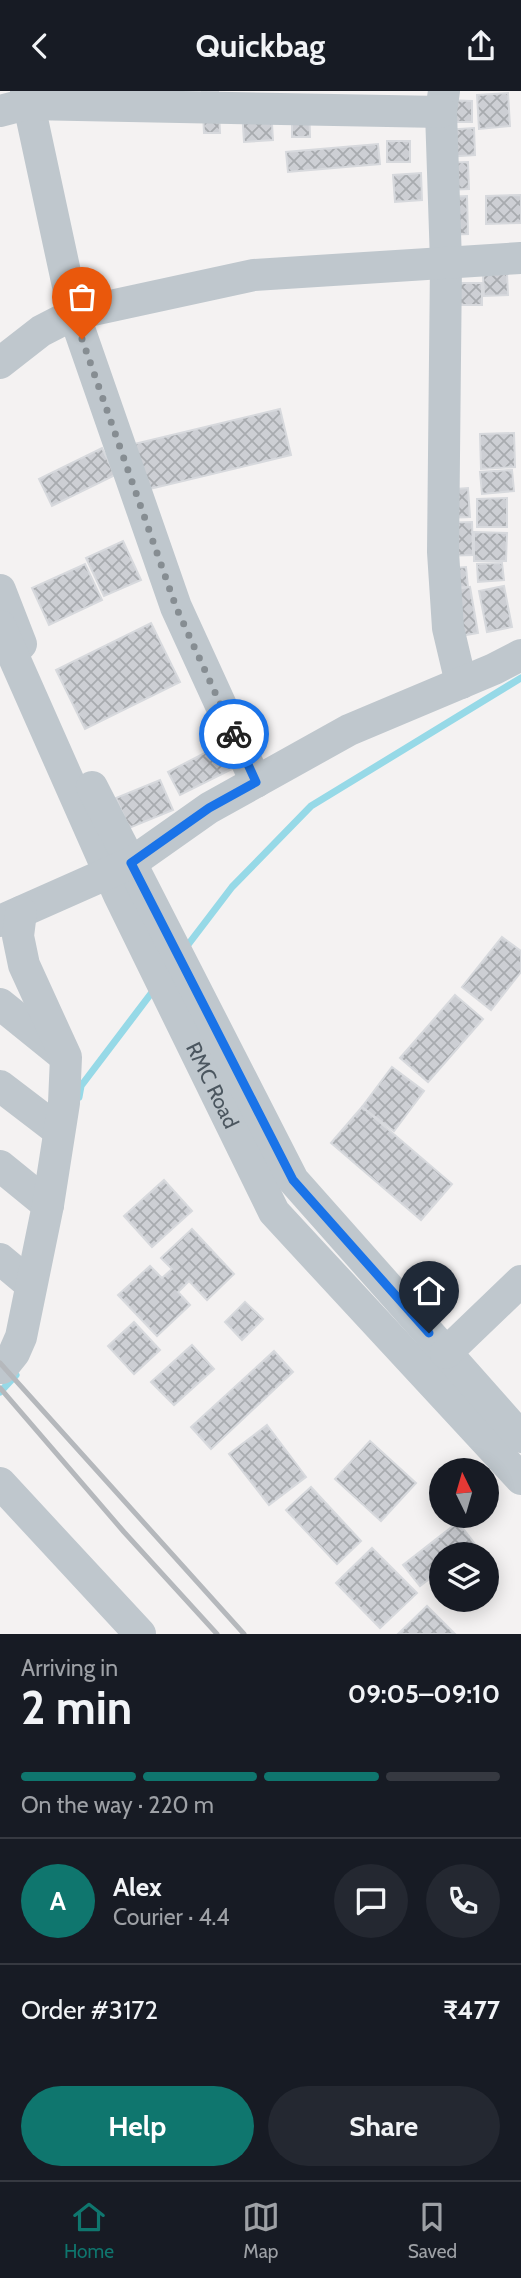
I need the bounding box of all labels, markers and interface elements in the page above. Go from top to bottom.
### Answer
text: Quickbag [196,26,325,65]
icon: back [21,27,59,65]
icon: share [462,27,500,65]
pin [52,267,112,339]
icon: bag [63,278,101,316]
courier [199,699,269,769]
icon: bike [215,715,253,753]
street label: RMC Road [181,1038,244,1132]
pin [399,1261,459,1333]
icon: home [410,1272,448,1310]
north arrow [429,1458,499,1528]
map controls [429,1458,499,1612]
button: layers [429,1542,499,1612]
text: Arriving in [21,1654,118,1682]
text: 09:05–09:10 [348,1678,500,1710]
text: 2 min [21,1680,132,1736]
text: On the way · 220 m [21,1791,214,1819]
button: chat [334,1864,408,1938]
button: phone [426,1864,500,1938]
text: Alex [113,1871,162,1903]
text: A [50,1885,66,1917]
text: Courier · 4.4 [113,1903,230,1931]
text: Order #3172 [21,1994,158,2026]
text: ₹477 [443,1994,500,2026]
button: Help [21,2086,254,2166]
button: Share [268,2086,500,2166]
tab: Home [64,2198,114,2263]
tab: Map [242,2198,280,2263]
tab: Saved [408,2198,457,2263]

